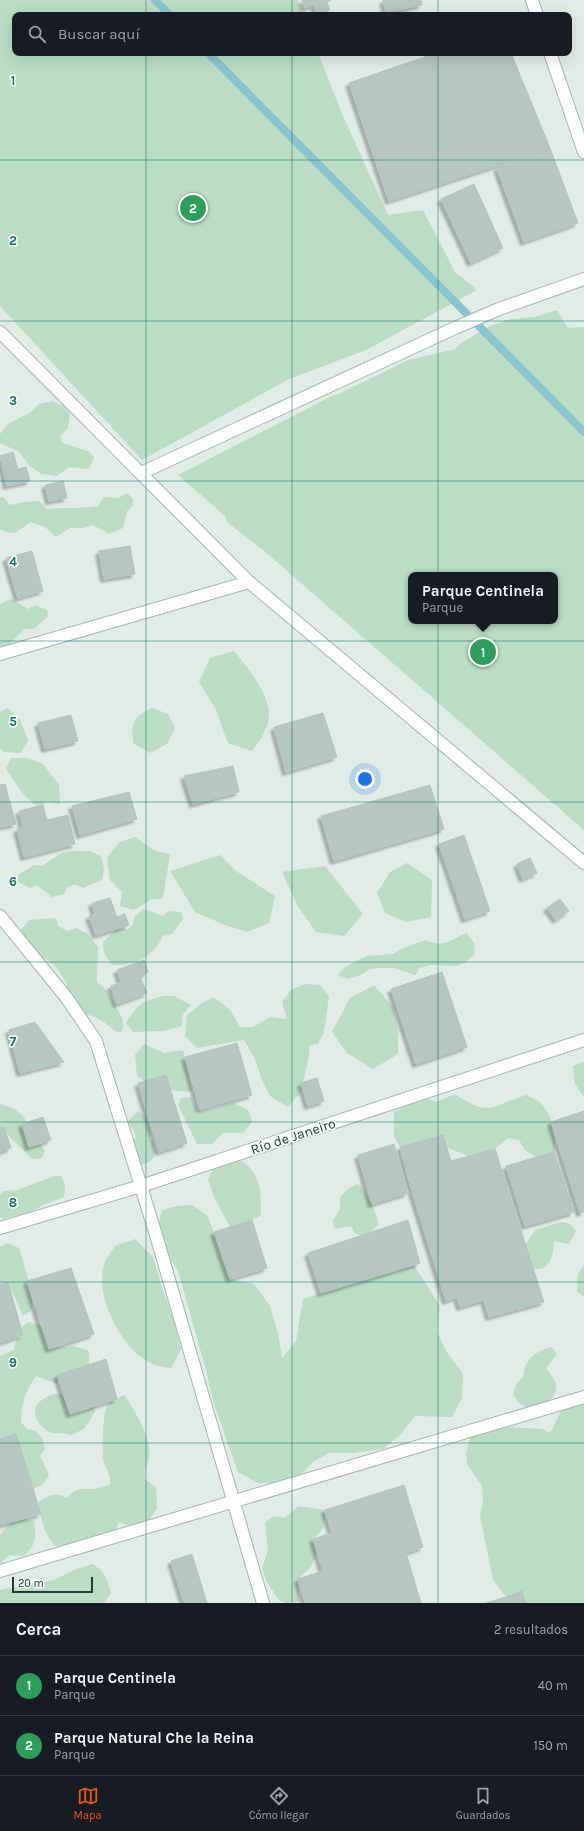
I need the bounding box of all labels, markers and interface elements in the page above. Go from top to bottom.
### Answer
search box [12,12,572,56]
icon: search [26,23,48,45]
text: Buscar aquí [58,25,140,43]
text: 1 [11,73,15,88]
pin: 2 [180,193,206,223]
text: 2 [9,233,17,248]
text: 3 [9,393,17,408]
text: 4 [9,554,17,569]
popup [408,572,558,624]
text: Parque Centinela [422,582,544,600]
text: Parque [422,600,463,615]
pin: 1 [470,637,496,667]
text: 5 [9,714,17,729]
your location [355,769,375,789]
text: 6 [9,874,17,889]
text: 7 [10,1034,17,1049]
street label: Río de Janeiro [248,1115,338,1158]
text: 8 [9,1195,17,1210]
text: 9 [9,1355,17,1370]
scale bar [12,1575,93,1594]
text: 20 m [18,1577,44,1590]
text: Cerca [16,1619,61,1639]
text: 2 resultados [494,1622,568,1637]
text: Parque Centinela [54,1669,176,1687]
text: 1 [27,1678,31,1693]
text: 40 m [538,1678,568,1693]
text: Parque [54,1687,95,1702]
text: Parque Natural Che la Reina [54,1729,254,1747]
text: 2 [25,1738,33,1753]
text: 150 m [533,1738,568,1753]
text: Parque [54,1747,95,1762]
tab: Mapa [74,1785,101,1822]
tab: Cómo llegar [249,1785,308,1822]
tab: Guardados [456,1785,510,1822]

